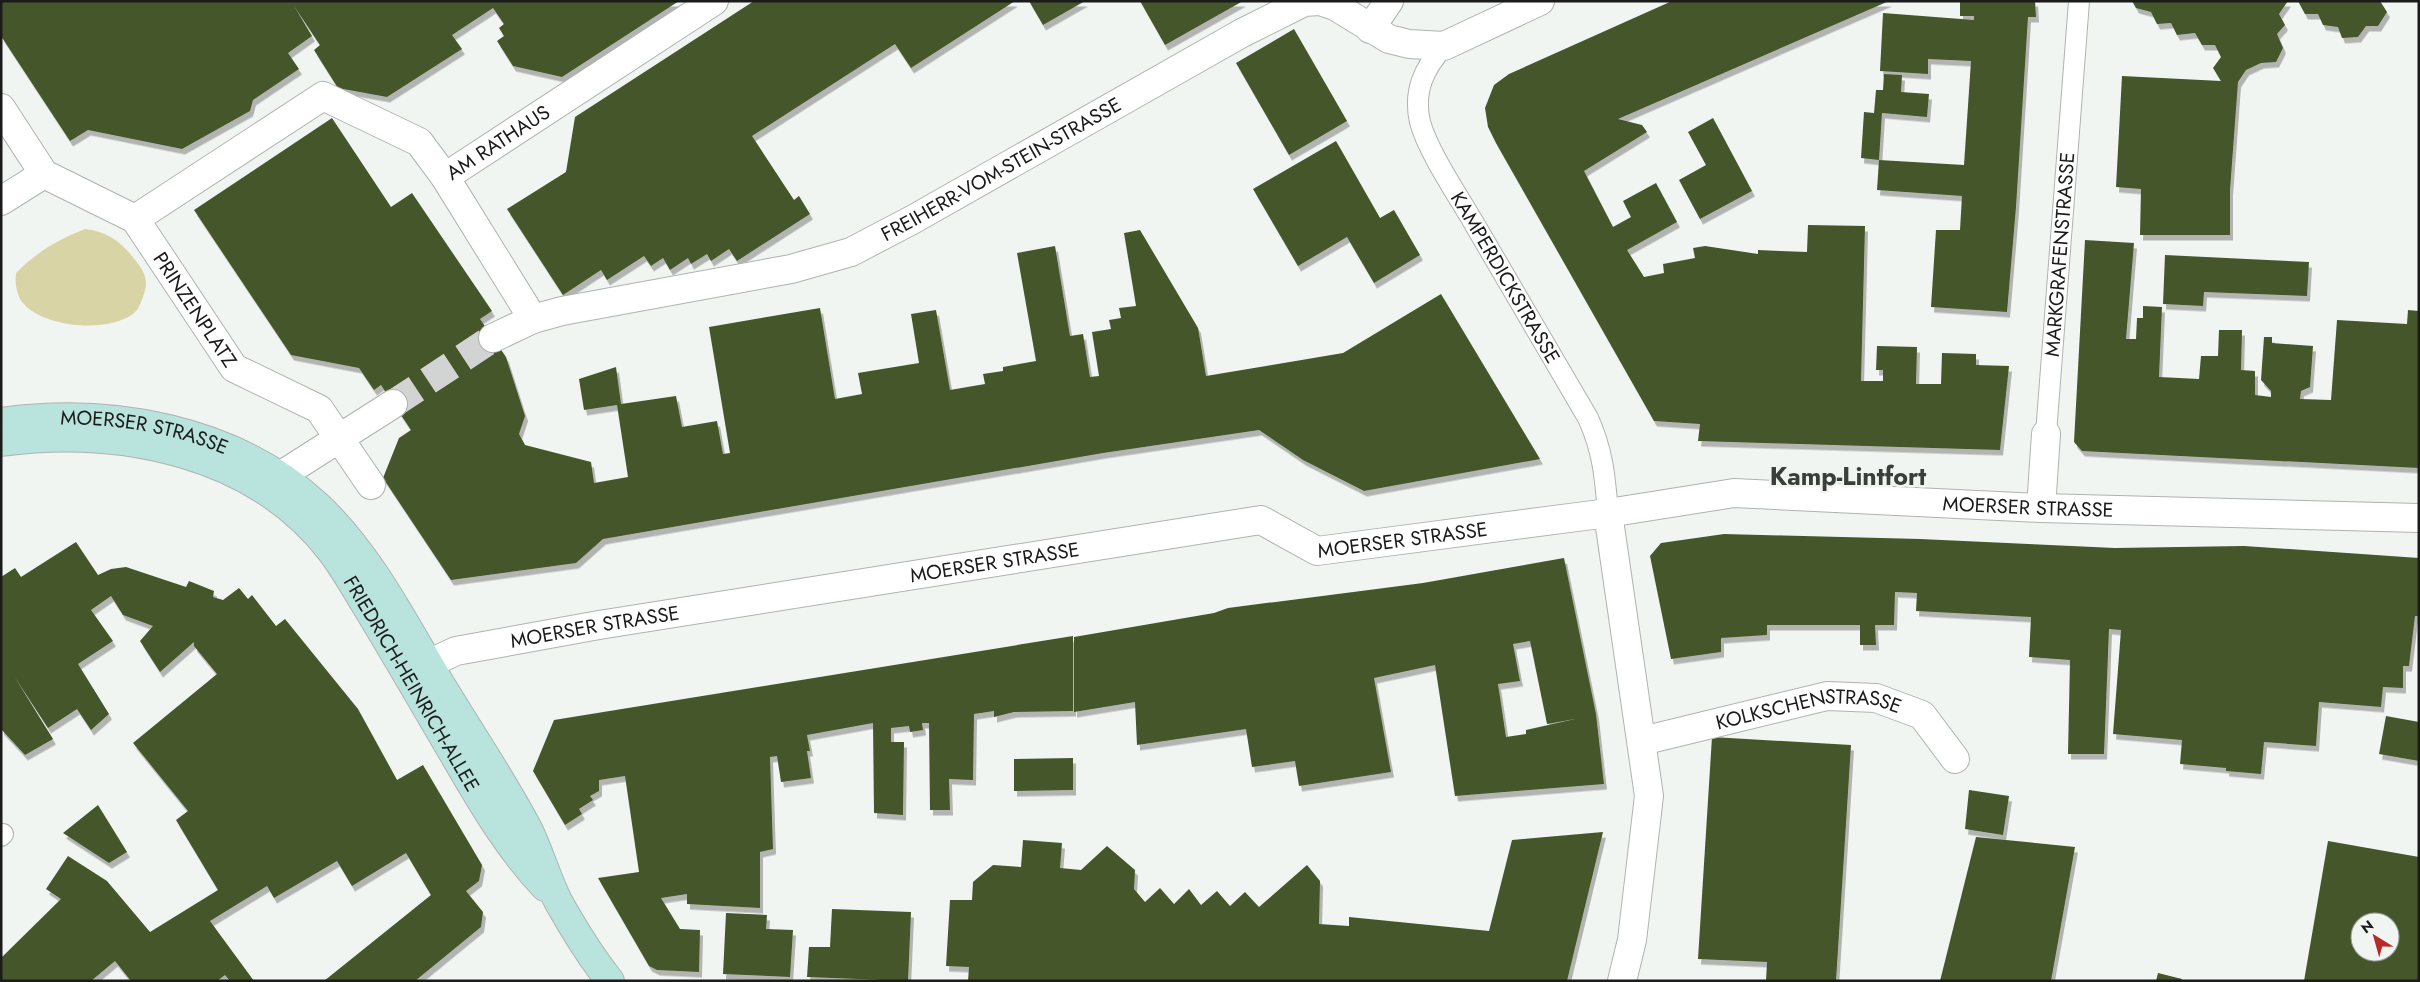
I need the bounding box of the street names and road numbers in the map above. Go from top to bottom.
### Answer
street label: FREIHERR-VOM-STEIN-STRASSE [876,90,1127,248]
street label: AM RATHAUS [440,98,556,187]
street label: MARKGRAFENSTRASSE [2037,151,2082,358]
street label: KAMPERDICKSTRASSE [1444,186,1567,369]
street label: PRINZENPLATZ [146,246,244,373]
street label: MOERSER STRASSE [60,403,233,461]
street label: MOERSER STRASSE [1942,489,2114,524]
street label: MOERSER STRASSE [1316,514,1489,565]
street label: MOERSER STRASSE [908,535,1081,590]
street label: FRIEDRICH-HEINRICH-ALLEE [337,570,487,797]
street label: MOERSER STRASSE [508,598,681,655]
street label: KOLKSCHENSTRASSE [1713,681,1906,737]

